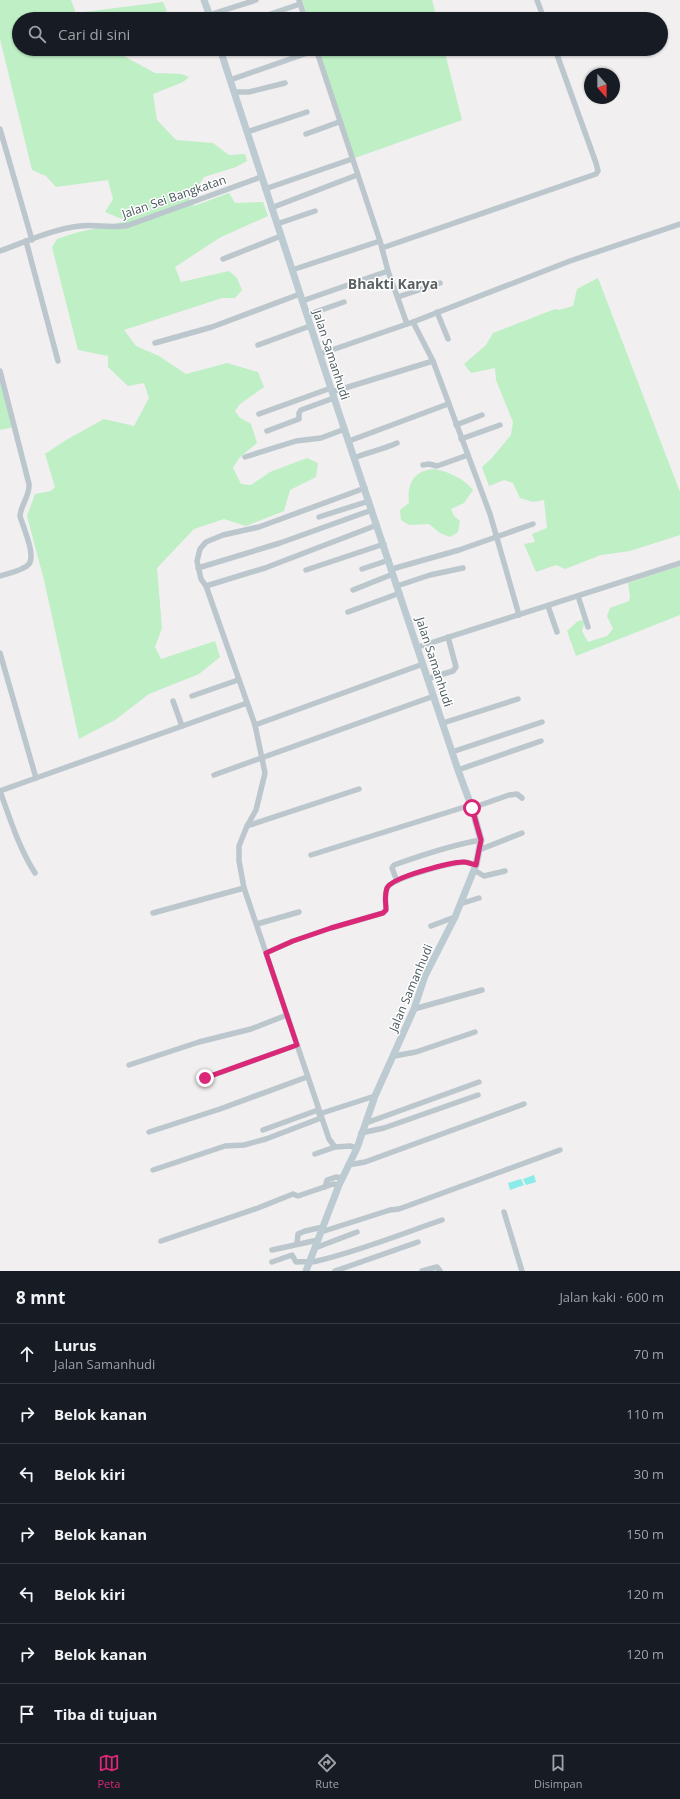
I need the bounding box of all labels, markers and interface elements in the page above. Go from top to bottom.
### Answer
search box [12,12,668,56]
icon: search [26,23,48,45]
text: Cari di sini [58,24,130,44]
north arrow [584,68,620,104]
street label: Jalan Sei Bangkatan [119,171,228,223]
district label: Bhakti Karya [348,274,438,293]
street label: Jalan Samanhudi [309,307,354,402]
street label: Jalan Samanhudi [412,614,457,709]
route start [463,799,481,817]
street label: Jalan Samanhudi [384,941,437,1035]
route end [196,1069,214,1087]
text: 8 mnt [16,1286,65,1309]
text: Jalan kaki · 600 m [559,1288,664,1306]
text: Lurus [54,1335,96,1355]
icon: ahead [16,1343,38,1365]
text: 70 m [634,1345,664,1363]
text: Jalan Samanhudi [54,1355,155,1373]
icon: right [16,1403,38,1425]
text: Belok kanan [54,1404,147,1424]
text: 110 m [626,1405,664,1423]
icon: left [16,1463,38,1485]
text: Belok kiri [54,1464,125,1484]
text: 30 m [634,1465,664,1483]
icon: right [16,1523,38,1545]
text: Belok kanan [54,1524,147,1544]
text: 150 m [626,1525,664,1543]
icon: left [16,1583,38,1605]
text: Belok kiri [54,1584,125,1604]
text: 120 m [626,1585,664,1603]
icon: right [16,1643,38,1665]
text: Belok kanan [54,1644,147,1664]
text: 120 m [626,1645,664,1663]
icon: arrive [16,1703,38,1725]
text: Tiba di tujuan [54,1704,157,1724]
tab: Peta [97,1752,120,1791]
tab: Rute [315,1752,339,1791]
tab: Disimpan [534,1752,582,1791]

